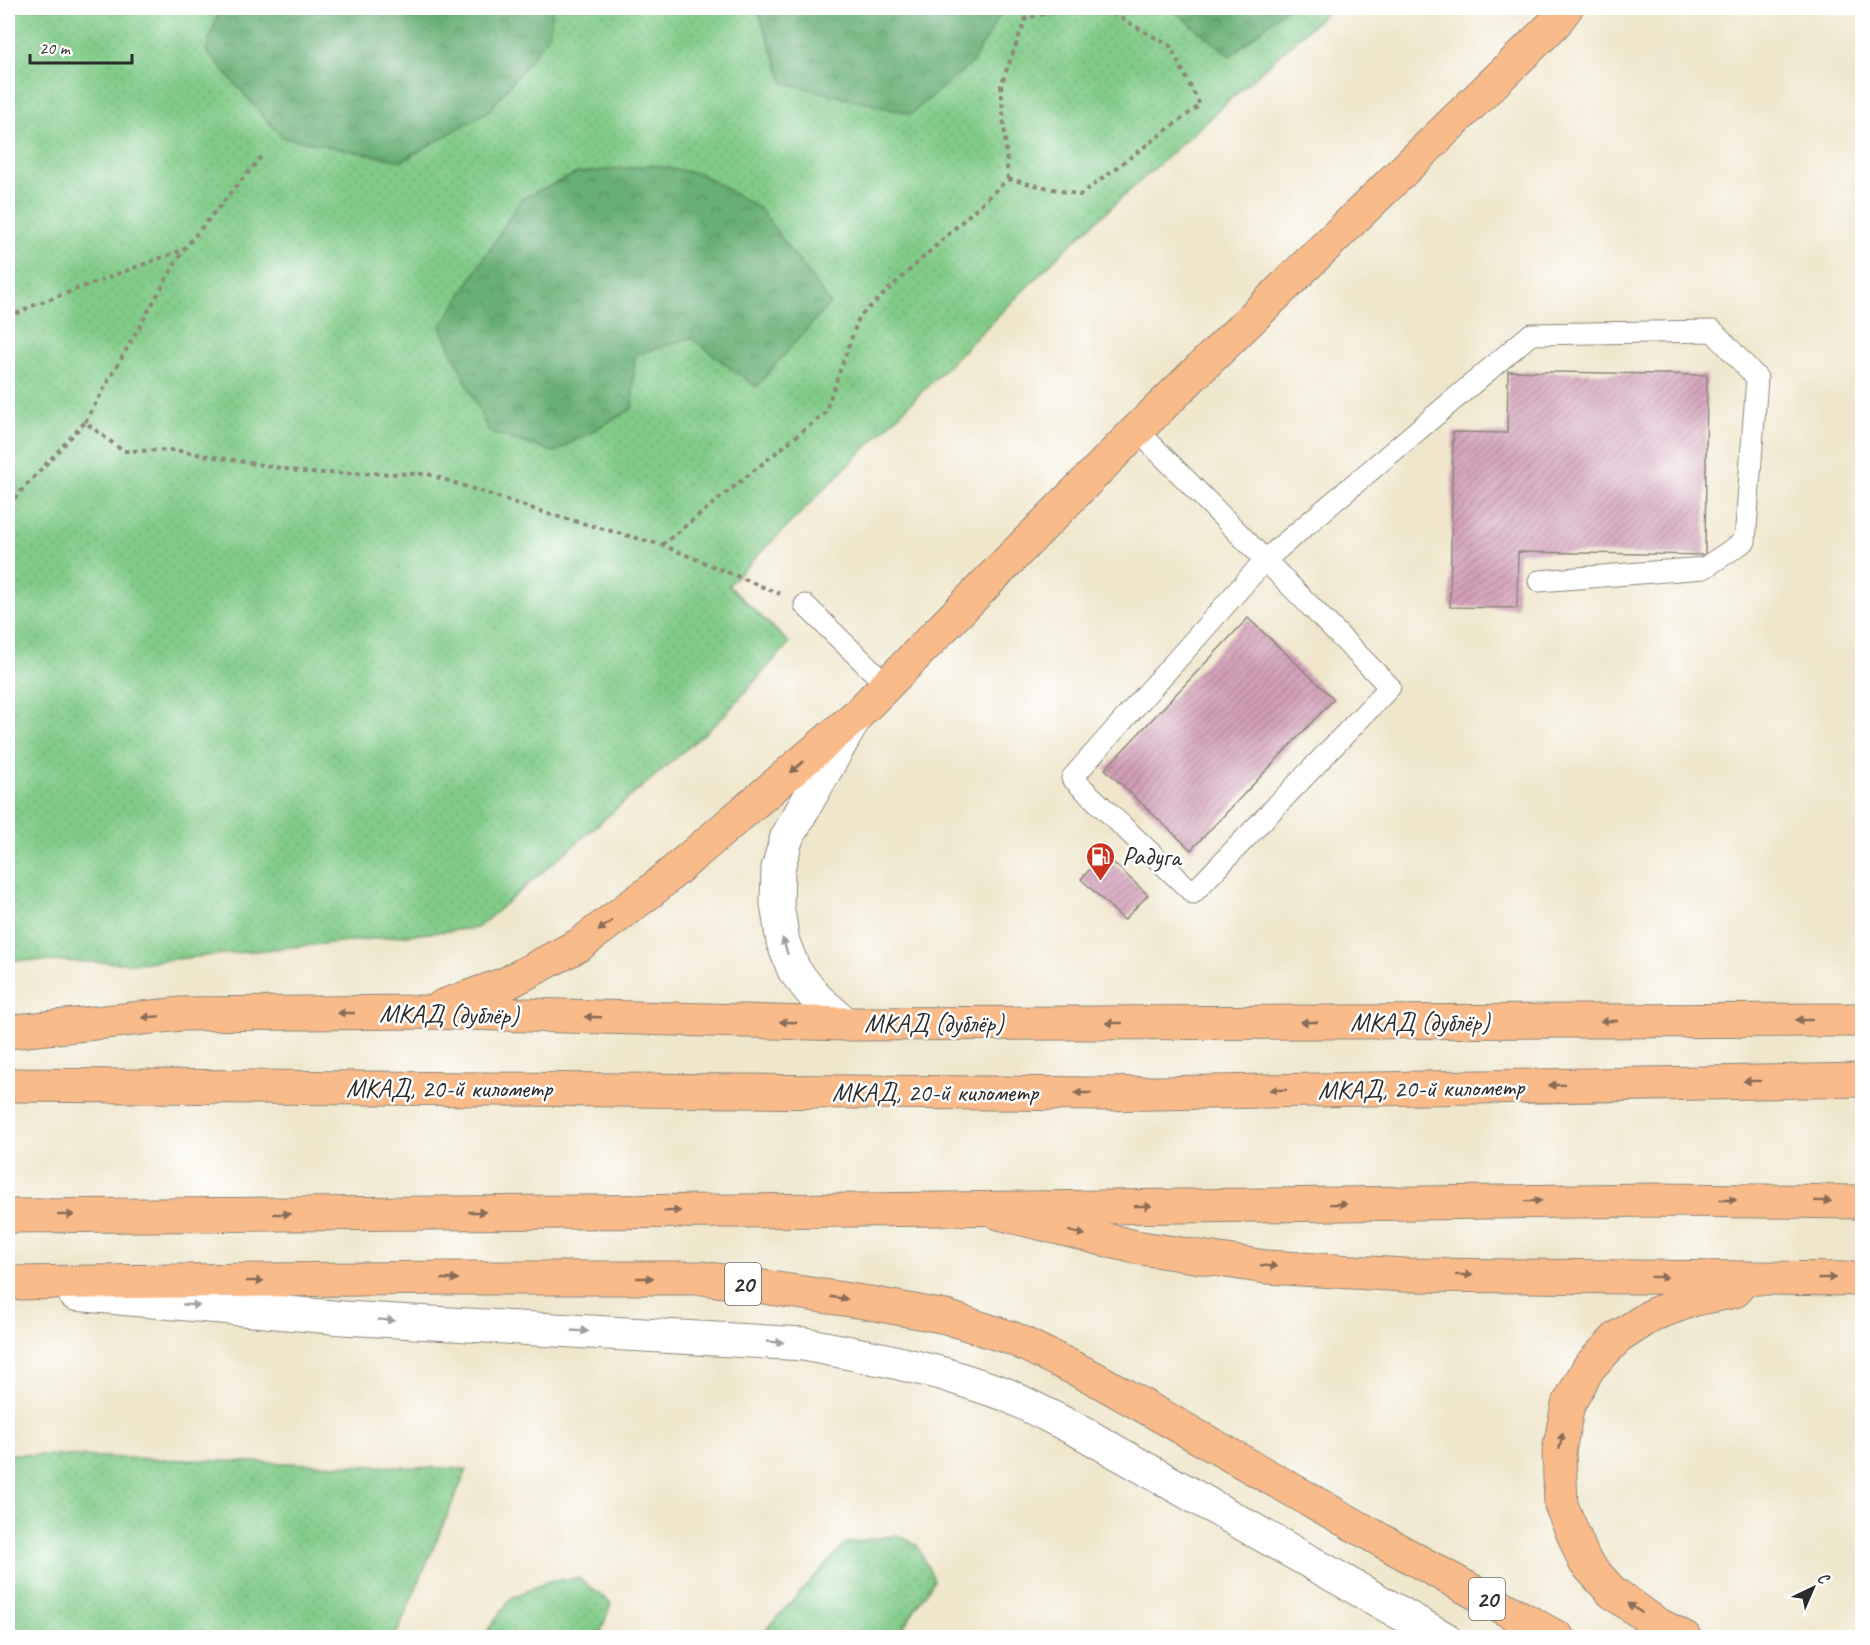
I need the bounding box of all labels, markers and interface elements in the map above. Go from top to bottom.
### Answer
scale bar [30,27,132,65]
text: 20 m [39,37,72,59]
one-way arrow [790,760,805,773]
fuel station icon: Радуга [1085,840,1117,882]
place label: Радуга [1122,840,1183,873]
one-way arrow [597,920,612,932]
one-way arrow [780,937,790,955]
street label: МКАД (дублёр) [379,997,520,1032]
street label: МКАД (дублёр) [1350,1006,1491,1039]
street label: МКАД (дублёр) [864,1007,1005,1040]
one-way arrow [337,1008,356,1018]
one-way arrow [142,1012,161,1022]
one-way arrow [583,1012,602,1022]
one-way arrow [1795,1015,1814,1025]
one-way arrow [1600,1016,1619,1026]
one-way arrow [778,1017,797,1027]
one-way arrow [1300,1017,1319,1027]
one-way arrow [1105,1018,1124,1028]
street label: МКАД, 20-й километр [1318,1070,1527,1107]
street label: МКАД, 20-й километр [346,1072,554,1105]
street label: МКАД, 20-й километр [832,1076,1040,1109]
one-way arrow [1743,1077,1762,1086]
one-way arrow [1548,1080,1567,1090]
one-way arrow [1269,1086,1288,1095]
one-way arrow [1074,1089,1093,1098]
one-way arrow [1719,1195,1738,1205]
one-way arrow [1524,1196,1543,1206]
one-way arrow [1814,1196,1833,1206]
one-way arrow [1329,1199,1348,1209]
one-way arrow [1134,1201,1153,1211]
one-way arrow [662,1206,681,1216]
one-way arrow [467,1207,486,1217]
one-way arrow [272,1209,291,1219]
one-way arrow [56,1210,75,1220]
one-way arrow [1068,1228,1087,1238]
one-way arrow [1260,1262,1279,1271]
road number: 20 [725,1263,761,1305]
one-way arrow [1454,1270,1473,1280]
one-way arrow [1649,1272,1668,1282]
one-way arrow [635,1273,654,1283]
one-way arrow [440,1274,459,1283]
one-way arrow [1817,1274,1836,1283]
one-way arrow [245,1276,264,1286]
one-way arrow [829,1293,848,1302]
one-way arrow [182,1300,201,1310]
one-way arrow [376,1316,395,1325]
one-way arrow [571,1326,590,1335]
one-way arrow [766,1337,785,1346]
one-way arrow [1557,1431,1566,1450]
north arrow [1783,1558,1843,1618]
text: С [1813,1568,1834,1589]
road number: 20 [1469,1578,1505,1620]
one-way arrow [1627,1603,1643,1615]

